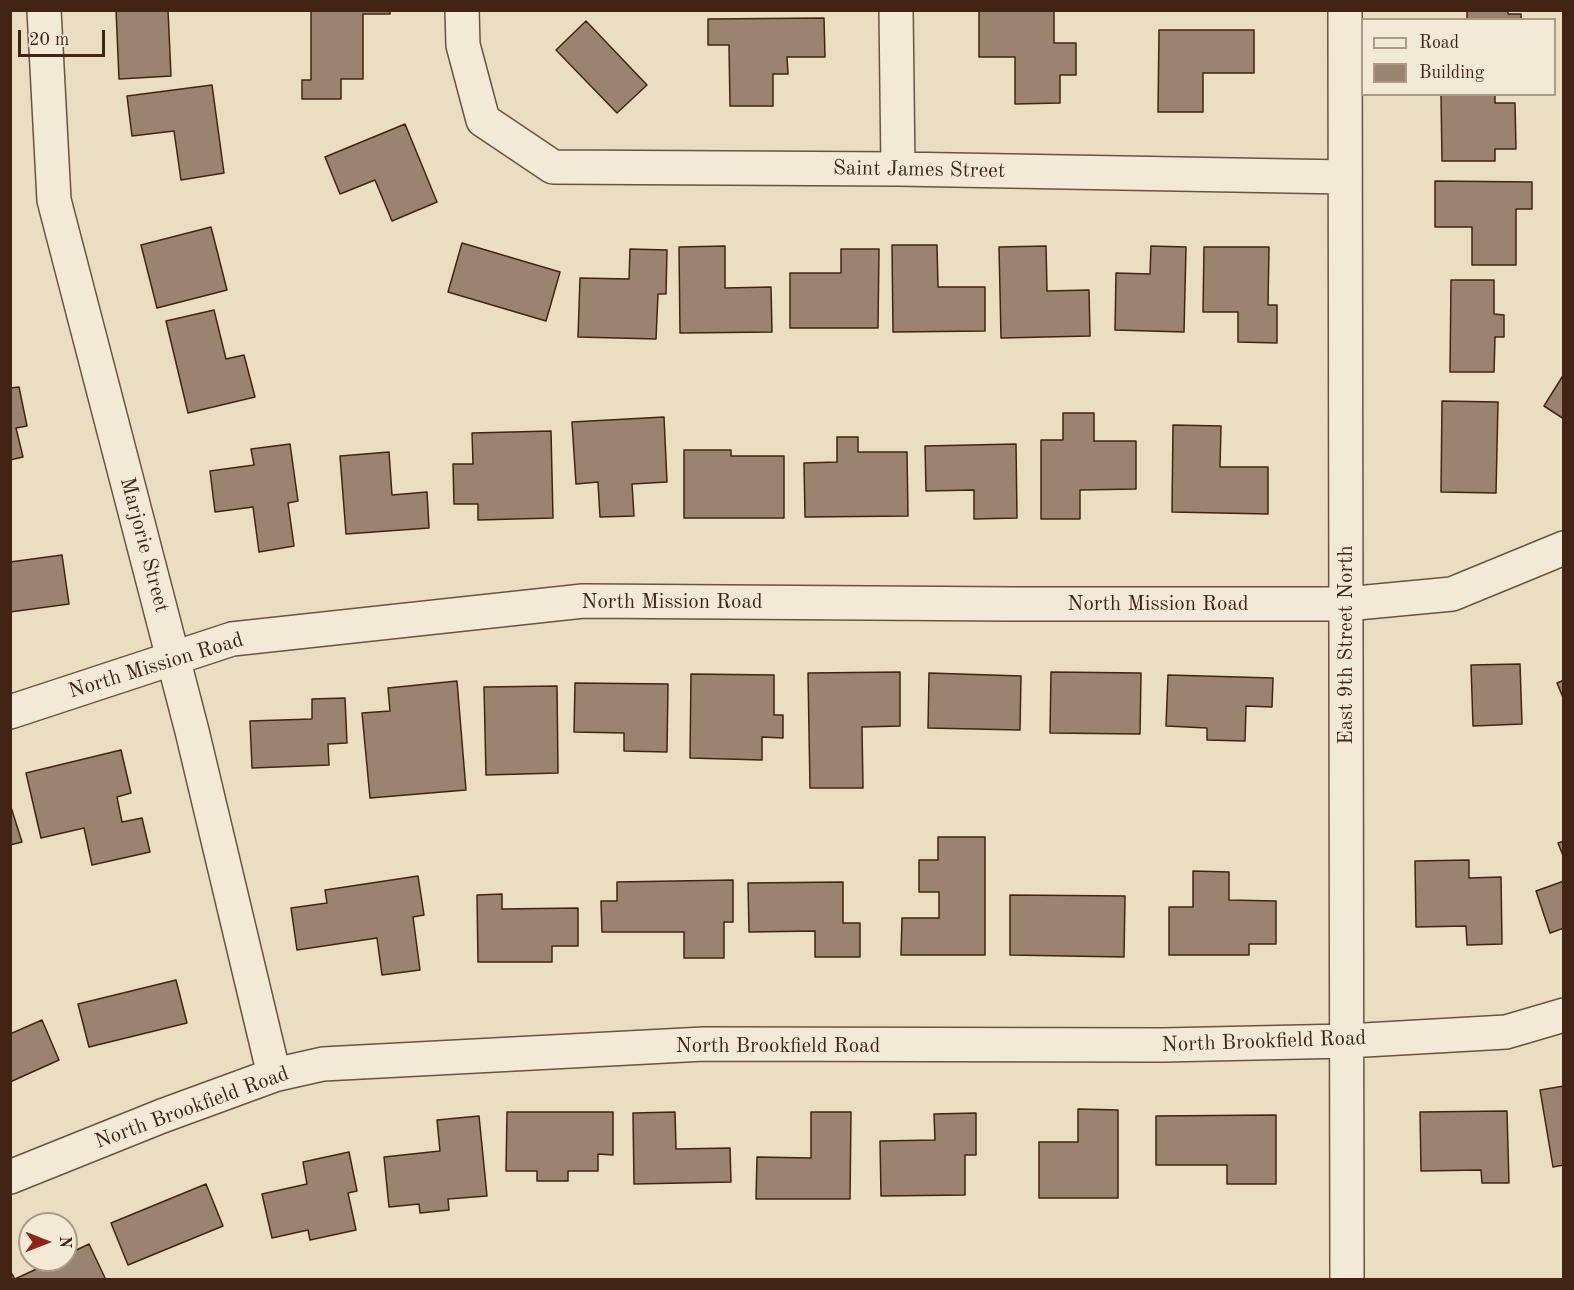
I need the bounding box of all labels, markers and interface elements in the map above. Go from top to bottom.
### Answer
scale bar [21,18,108,56]
legend [1361,18,1556,96]
text: 20 m [29,31,69,49]
text: Road [1419,34,1459,52]
text: Building [1419,64,1484,82]
street label: Saint James Street [833,156,1005,184]
street label: Marjorie Street [114,475,174,615]
street label: East 9th Street North [1333,545,1359,745]
street label: North Mission Road [581,589,763,615]
street label: North Mission Road [1067,591,1249,617]
street label: North Mission Road [66,627,246,705]
street label: North Brookfield Road [1161,1026,1367,1058]
street label: North Brookfield Road [676,1033,880,1059]
street label: North Brookfield Road [91,1061,293,1155]
north arrow [18,1212,78,1272]
text: N [56,1236,72,1248]

